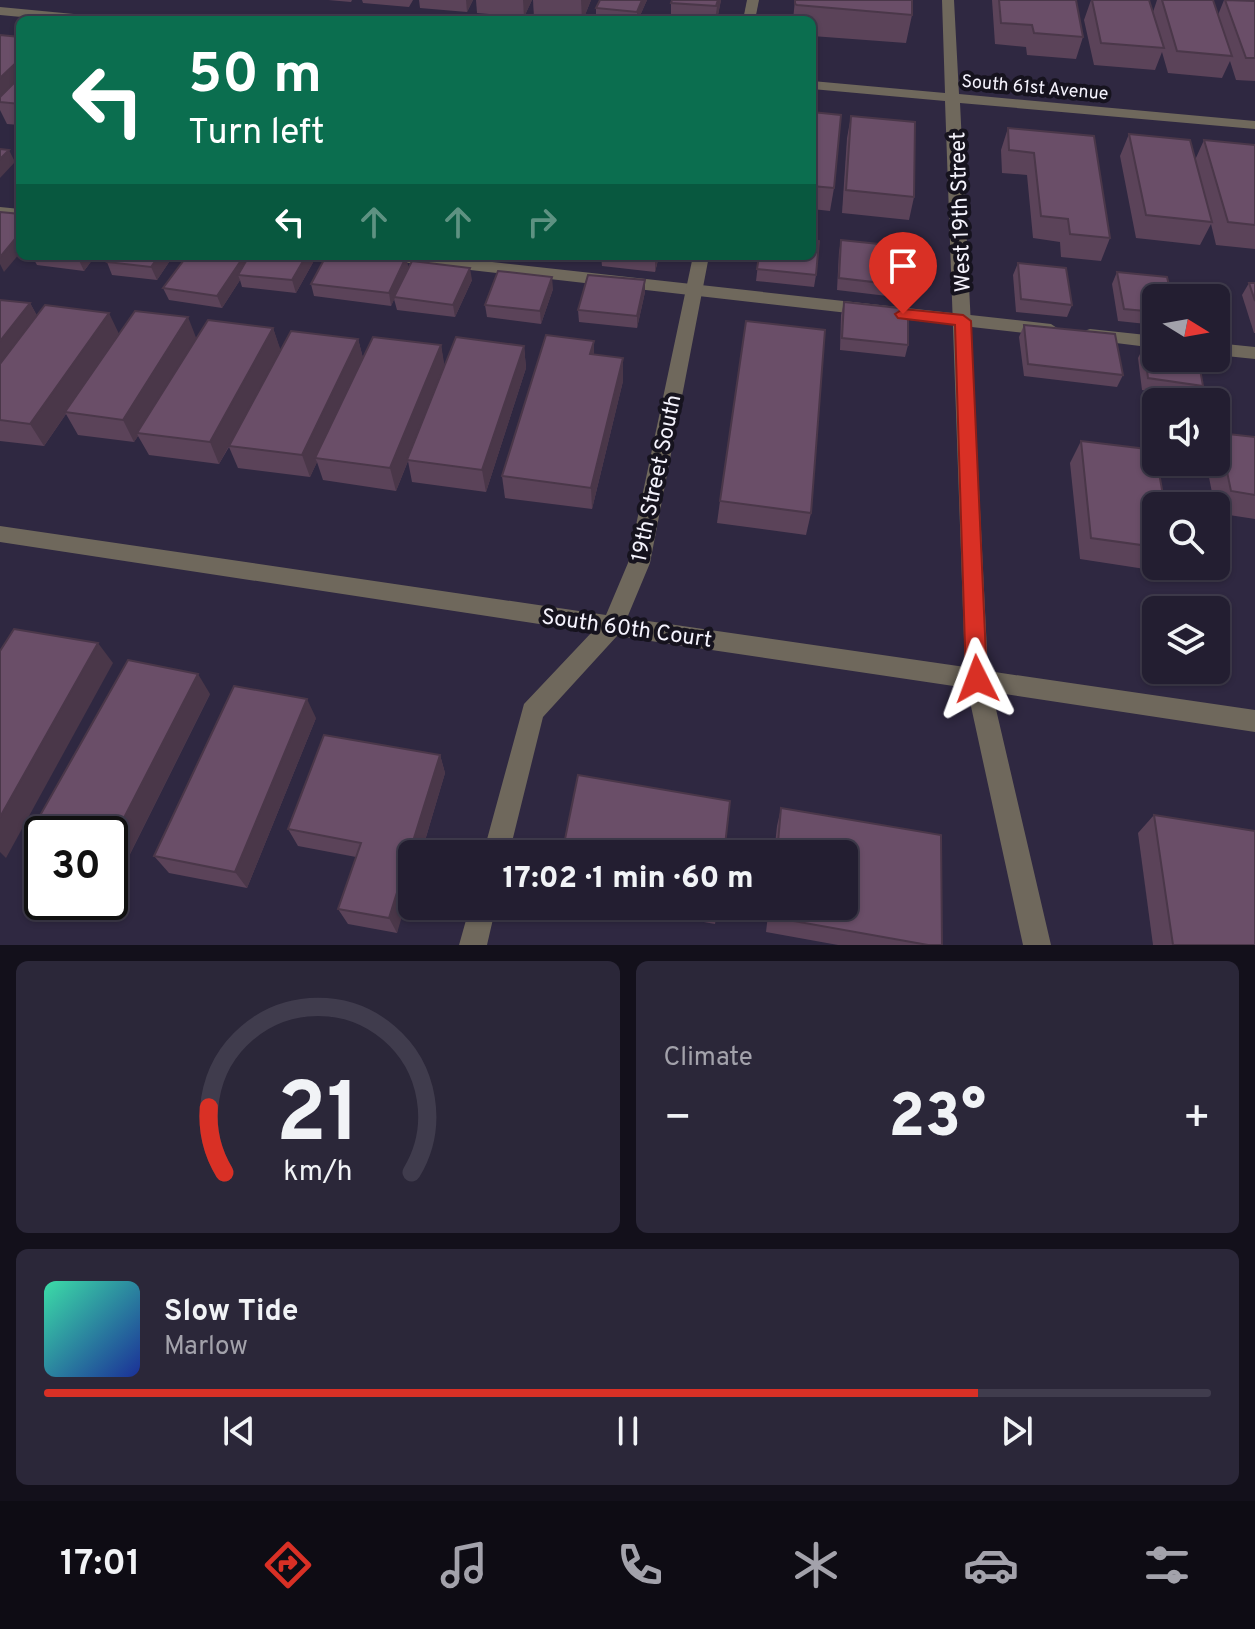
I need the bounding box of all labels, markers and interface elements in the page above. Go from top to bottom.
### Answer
text: 50 m [188,42,322,112]
icon: left [56,48,160,152]
street label: South 61st Avenue [960,71,1109,106]
text: Turn left [188,111,325,157]
street label: West 19th Street [945,131,978,293]
icon: left [268,200,312,244]
icon: ahead [352,200,396,244]
icon: ahead [436,200,480,244]
icon: right [520,200,564,244]
pin [869,232,937,314]
icon: arrive [881,244,925,288]
north arrow [1142,284,1230,372]
map controls [1142,284,1230,684]
button: sound [1142,388,1230,476]
street label: 19th Street South [627,392,688,565]
button: search [1142,492,1230,580]
button: layers [1142,596,1230,684]
street label: South 60th Court [540,604,714,655]
position arrow [935,637,1019,721]
speed limit sign: 30 [24,816,128,920]
text: 17:02 · 1 min · 60 m [502,861,754,898]
text: Climate [664,1042,753,1075]
text: 21 [276,1066,360,1171]
text: 23° [888,1082,986,1158]
text: − [664,1092,692,1148]
text: + [1183,1092,1211,1148]
text: km/h [283,1155,352,1191]
text: Slow Tide [164,1294,298,1331]
text: Marlow [164,1331,248,1364]
icon: previous [217,1409,261,1453]
icon: pause [606,1409,650,1453]
icon: next [995,1409,1039,1453]
icon: directions [260,1537,316,1593]
icon: music [436,1537,492,1593]
icon: phone [612,1537,668,1593]
icon: climate [788,1537,844,1593]
icon: car [963,1537,1019,1593]
icon: filters [1139,1537,1195,1593]
text: 17:01 [60,1542,140,1588]

